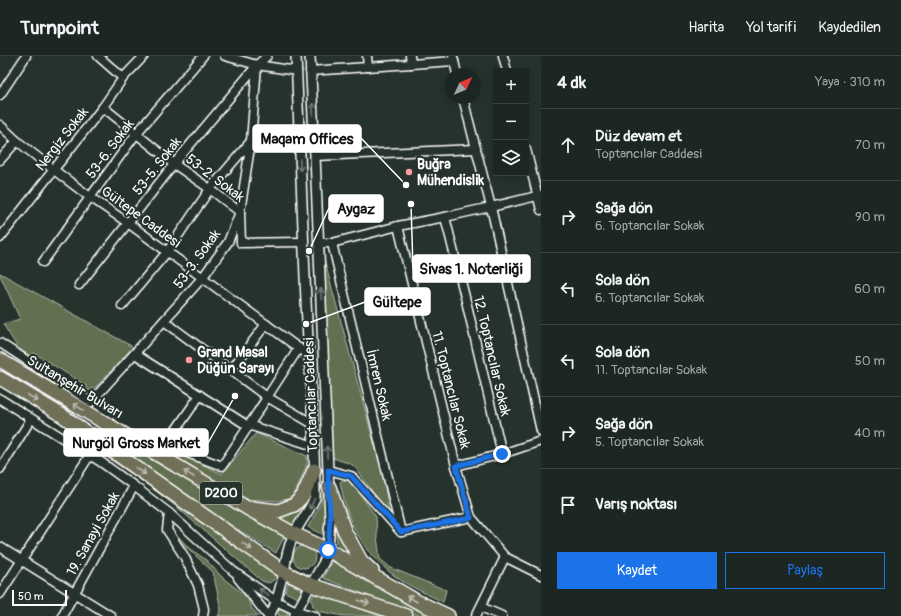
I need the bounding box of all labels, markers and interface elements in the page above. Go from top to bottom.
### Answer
text: Turnpoint [20,16,99,40]
text: Harita [688,19,724,36]
text: Yol tarifi [746,19,796,36]
text: Kaydedilen [818,19,881,36]
north arrow [445,68,481,104]
map controls [493,68,529,176]
button: + [493,68,529,104]
text: 4 dk [557,72,586,93]
text: Yaya · 310 m [815,74,885,90]
one-way arrow [309,103,316,116]
street label: Nergiz Sokak [32,104,92,174]
button: − [493,104,529,140]
street label: 53-6. Sokak [82,116,138,182]
callout: Maqam Offices [253,125,361,152]
text: Düz devam et [595,127,682,146]
text: Maqam Offices [261,130,354,149]
street label: 53-5. Sokak [129,133,185,198]
icon: ahead [557,134,579,156]
text: 70 m [855,137,885,153]
button: layers [493,140,529,176]
text: Toptancılar Caddesi [595,146,702,162]
street label: 53-2. Sokak [182,150,248,206]
place label: Buğra Mühendislik [417,156,484,189]
one-way arrow [296,158,304,171]
marker: Buğra Mühendislik [404,167,414,177]
street label: Gültepe Caddesi [98,182,184,252]
callout: Aygaz [329,195,383,222]
text: Sağa dön [595,199,653,218]
text: Aygaz [337,200,375,219]
icon: right [557,206,579,228]
text: 90 m [855,209,885,225]
text: 6. Toptancılar Sokak [595,218,705,234]
street label: 53-3. Sokak [170,226,224,292]
callout: Sivas 1. Noterliği [413,255,530,282]
text: Sivas 1. Noterliği [419,260,523,279]
text: Sola dön [595,271,650,290]
icon: left [557,278,579,300]
text: 60 m [854,281,885,297]
one-way arrow [317,288,325,301]
callout: Gültepe [365,288,430,315]
text: 6. Toptancılar Sokak [595,290,705,306]
text: Gültepe [372,293,422,312]
street label: 12. Toptancılar Sokak [470,294,514,418]
street label: 11. Toptancılar Sokak [428,329,474,451]
street label: Toptancılar Caddesi [300,337,322,453]
text: Sola dön [595,343,650,362]
place label: Grand Masal Düğün Sarayı [197,344,275,377]
street label: İmren Sokak [363,348,395,422]
icon: left [557,350,579,372]
street label: Sultanşehir Bulvarı [24,352,126,422]
text: 50 m [855,353,885,369]
marker: Grand Masal Düğün Sarayı [184,355,194,365]
text: 11. Toptancılar Sokak [595,362,707,378]
one-way arrow [27,395,39,403]
one-way arrow [72,402,84,410]
text: Sağa dön [595,415,653,434]
icon: right [557,422,579,444]
text: 40 m [854,425,885,441]
callout: Nurgöl Gross Market [64,429,208,456]
text: Nurgöl Gross Market [72,434,201,453]
text: 5. Toptancılar Sokak [595,434,704,450]
route end [493,445,511,463]
one-way arrow [323,446,331,459]
one-way arrow [135,467,146,475]
one-way arrow [183,469,195,477]
road number: D200 [200,482,242,504]
street label: 19. Sanayi Sokak [63,489,123,579]
icon: arrive [557,494,579,516]
text: Varış noktası [595,495,677,514]
one-way arrow [308,498,315,510]
route start [319,541,337,559]
one-way arrow [242,542,253,550]
button: Kaydet [557,552,717,589]
button: Paylaş [725,552,885,589]
scale bar [12,588,67,607]
one-way arrow [259,588,270,596]
text: 50 m [18,590,44,603]
one-way arrow [407,595,419,603]
one-way arrow [357,599,370,606]

